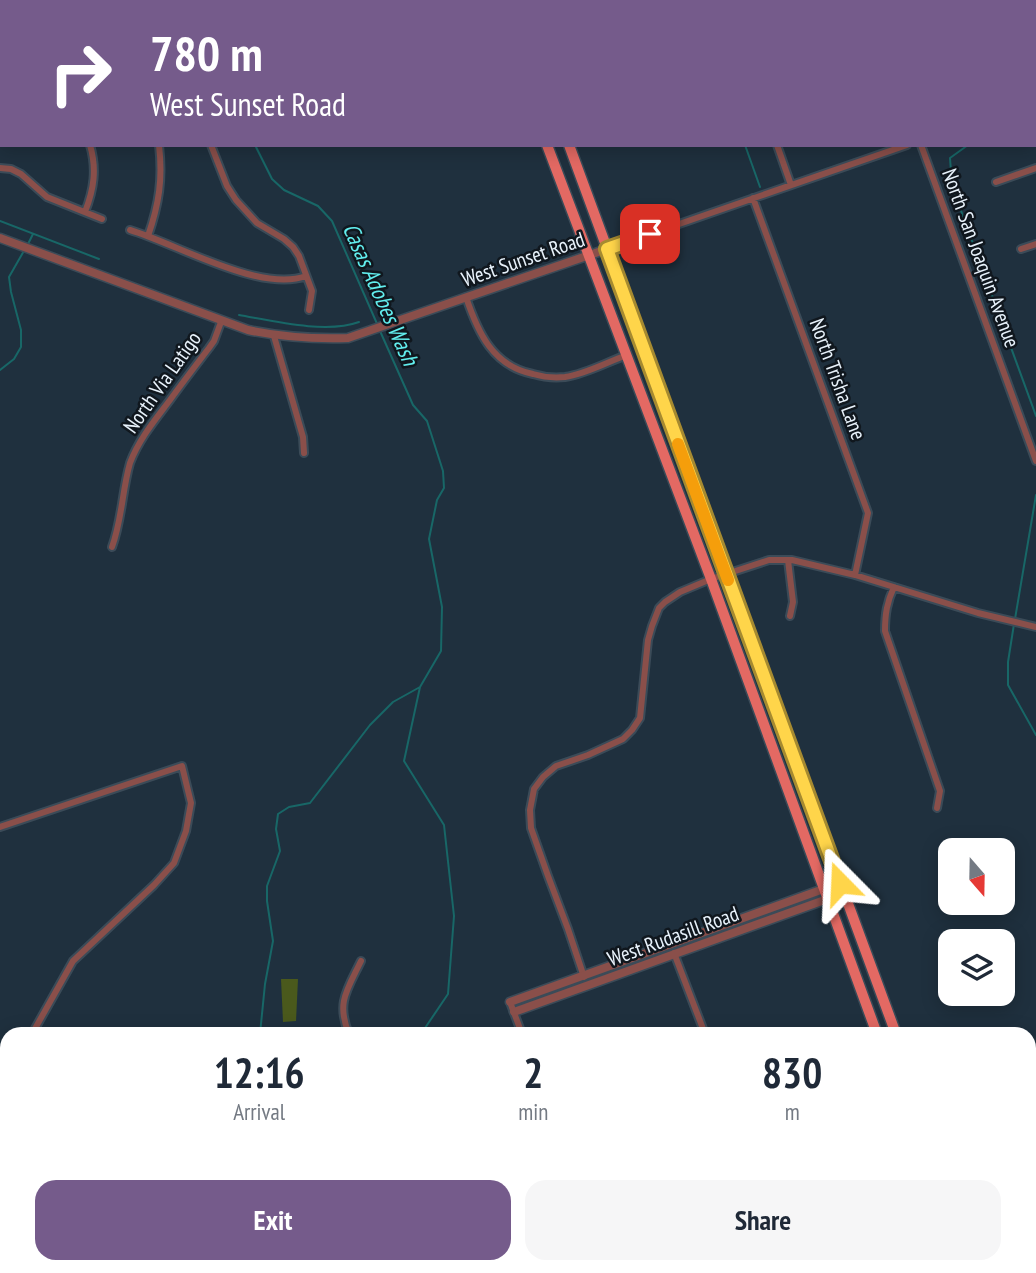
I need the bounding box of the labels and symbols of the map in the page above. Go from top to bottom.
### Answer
street label: North San Joaquin Avenue [936,165,1026,351]
pin [620,204,680,264]
water label: Casas Adobes Wash [337,218,426,371]
street label: West Sunset Road [458,225,588,293]
street label: North Trisha Lane [804,315,872,443]
street label: North Via Latigo [117,326,207,438]
north arrow [938,838,1015,915]
position arrow [803,846,877,920]
street label: West Rudasill Road [604,900,742,972]

